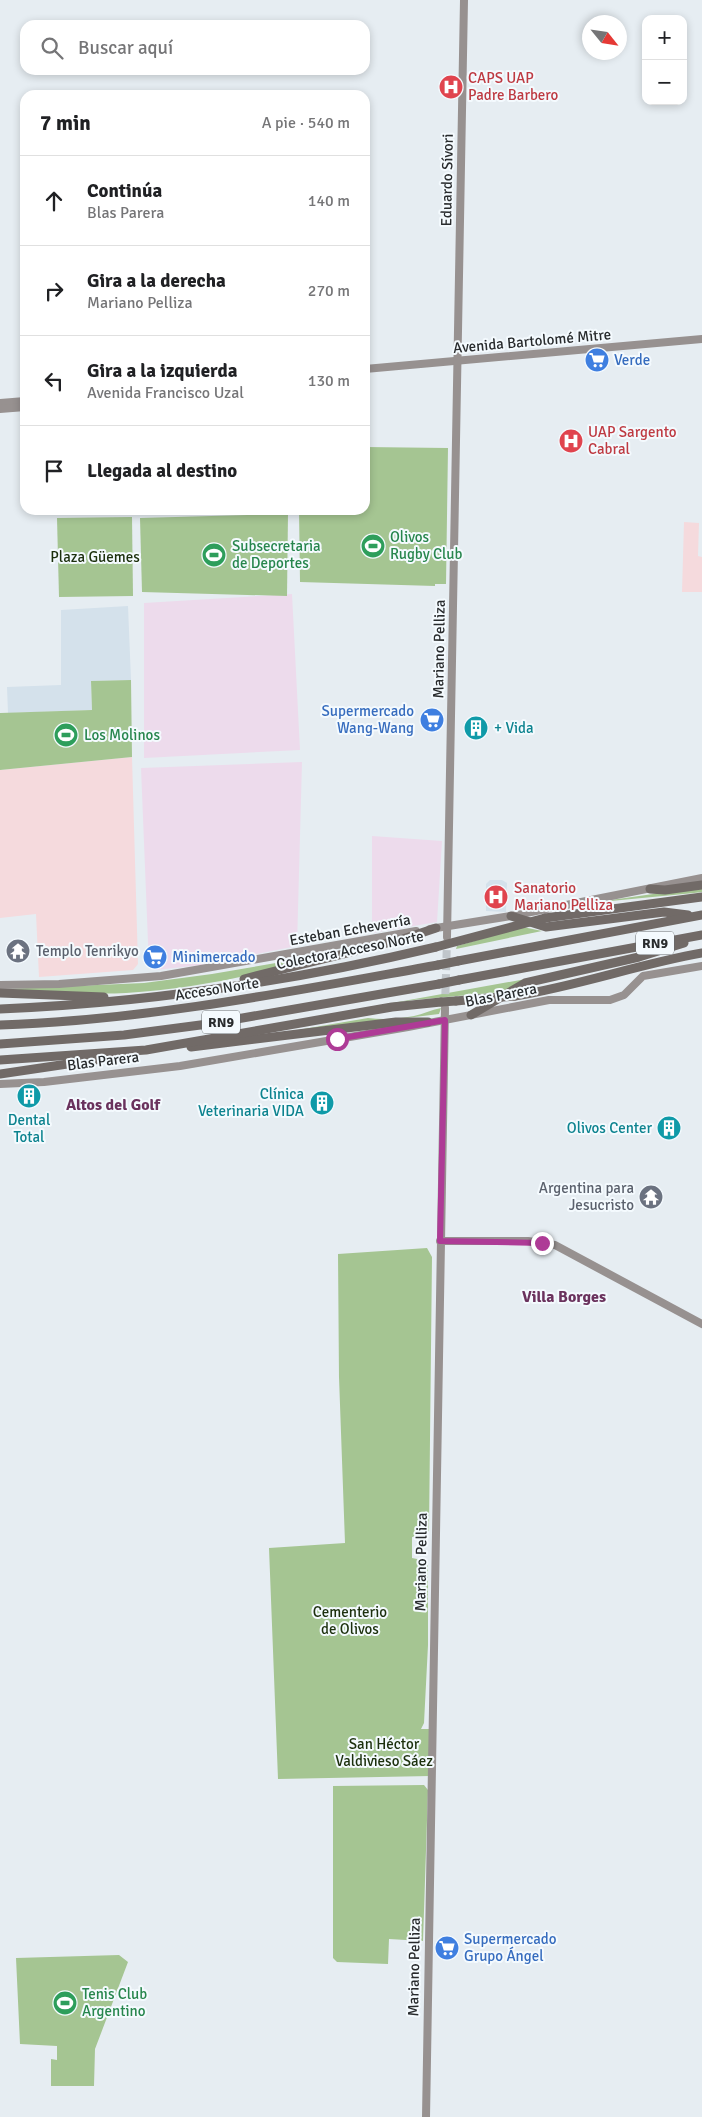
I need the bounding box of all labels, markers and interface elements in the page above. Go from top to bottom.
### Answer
north arrow [582,15,627,60]
map controls [642,15,687,105]
button: + [642,15,687,60]
search box [20,20,370,75]
icon: search [38,34,66,62]
text: Buscar aquí [78,36,173,60]
button: − [642,60,687,105]
place label: CAPS UAP Padre Barbero [468,69,559,104]
hospital icon: CAPS UAP Padre Barbero [438,74,464,100]
text: 7 min [40,110,91,136]
text: A pie · 540 m [262,113,350,133]
street label: Eduardo Sívori [437,133,457,227]
text: Continúa [87,179,162,203]
icon: ahead [40,187,68,215]
text: 140 m [308,191,350,211]
text: Blas Parera [87,203,164,223]
text: Gira a la derecha [87,269,226,293]
icon: right [40,277,68,305]
text: 270 m [308,281,350,301]
text: Mariano Pelliza [87,293,193,313]
street label: Avenida Bartolomé Mitre [452,325,612,357]
supermarket icon: Verde [584,347,610,373]
place label: Verde [614,351,650,369]
text: Gira a la izquierda [87,359,237,383]
icon: left [40,367,68,395]
text: 130 m [308,371,350,391]
text: Avenida Francisco Uzal [87,383,244,403]
place label: UAP Sargento Cabral [588,423,677,458]
hospital icon: UAP Sargento Cabral [558,428,584,454]
icon: arrive [40,457,68,485]
text: Llegada al destino [87,459,237,483]
place label: Olivos Rugby Club [390,528,463,563]
sports icon: Olivos Rugby Club [360,533,386,559]
place label: Subsecretaria de Deportes [232,537,321,572]
sports icon: Subsecretaria de Deportes [201,542,227,568]
park label: Plaza Güemes [50,548,140,566]
street label: Mariano Pelliza [429,599,449,699]
place label: Supermercado Wang-Wang [321,702,414,737]
supermarket icon: Supermercado Wang-Wang [419,707,445,733]
building icon: + Vida [463,715,489,741]
place label: + Vida [494,719,534,737]
sports icon: Los Molinos [53,722,79,748]
place label: Los Molinos [84,726,160,744]
place label: Sanatorio Mariano Pelliza [514,879,613,914]
hospital icon: Sanatorio Mariano Pelliza [483,884,509,910]
street label: Esteban Echeverría [288,910,412,950]
street label: Colectora Acceso Norte [275,927,425,973]
road number: RN9 [636,931,674,954]
temple icon: Templo Tenrikyo [5,938,31,964]
place label: Templo Tenrikyo [36,942,139,960]
supermarket icon: Minimercado [142,944,168,970]
place label: Minimercado [172,948,256,966]
street label: Acceso Norte [174,973,260,1005]
street label: Blas Parera [464,979,538,1011]
road number: RN9 [202,1010,240,1034]
route start [326,1028,349,1051]
street label: Blas Parera [66,1048,140,1074]
building icon: Dental Total [16,1083,42,1109]
place label: Clínica Veterinaria VIDA [198,1085,304,1120]
building icon: Clínica Veterinaria VIDA [309,1090,335,1116]
district label: Altos del Golf [66,1095,161,1115]
place label: Dental Total [8,1111,50,1146]
building icon: Olivos Center [656,1115,682,1141]
place label: Olivos Center [567,1119,652,1137]
place label: Argentina para Jesucristo [539,1179,634,1214]
temple icon: Argentina para Jesucristo [638,1184,664,1210]
route end [531,1232,554,1255]
district label: Villa Borges [522,1287,606,1307]
street label: Mariano Pelliza [411,1512,431,1612]
park label: Cementerio de Olivos [313,1603,387,1638]
park label: San Héctor Valdivieso Sáez [335,1735,433,1770]
street label: Mariano Pelliza [404,1917,424,2017]
place label: Supermercado Grupo Ángel [464,1930,557,1965]
supermarket icon: Supermercado Grupo Ángel [434,1935,460,1961]
place label: Tenis Club Argentino [82,1985,147,2020]
sports icon: Tenis Club Argentino [52,1990,78,2016]

